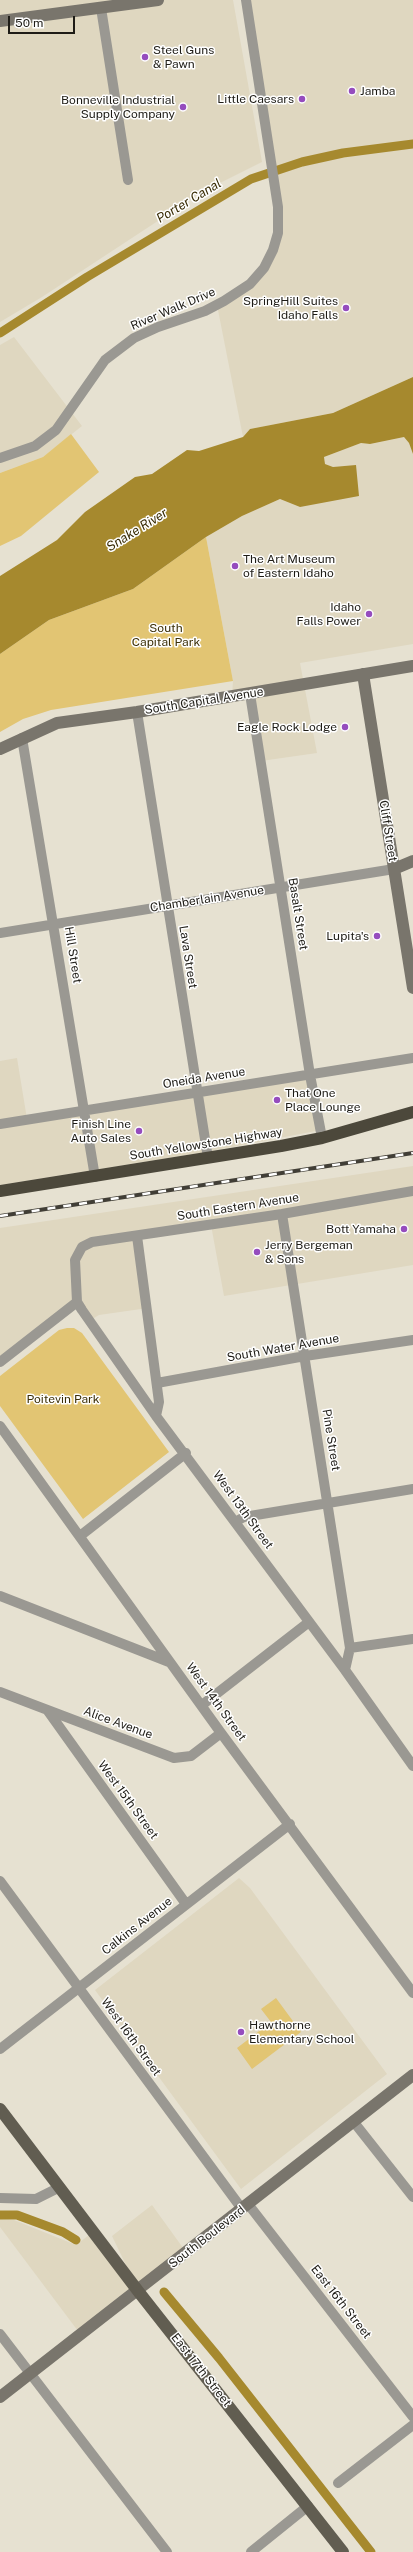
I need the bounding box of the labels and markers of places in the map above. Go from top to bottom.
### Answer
place label: Steel Guns & Pawn [153,43,214,71]
marker: Steel Guns & Pawn [140,52,150,62]
place label: Jamba [360,84,395,98]
marker: Jamba [347,86,357,96]
place label: Little Caesars [217,92,294,106]
place label: Bonneville Industrial Supply Company [61,93,175,121]
marker: Little Caesars [297,94,307,104]
marker: Bonneville Industrial Supply Company [178,102,188,112]
place label: SpringHill Suites Idaho Falls [243,294,338,322]
marker: SpringHill Suites Idaho Falls [341,303,351,313]
place label: The Art Museum of Eastern Idaho [243,552,335,580]
marker: The Art Museum of Eastern Idaho [230,561,240,571]
place label: Idaho Falls Power [296,600,361,628]
marker: Idaho Falls Power [364,609,374,619]
place label: Eagle Rock Lodge [237,720,337,734]
marker: Eagle Rock Lodge [340,722,350,732]
place label: Lupita's [326,929,369,943]
marker: Lupita's [372,931,382,941]
place label: That One Place Lounge [285,1086,361,1114]
marker: That One Place Lounge [272,1095,282,1105]
place label: Finish Line Auto Sales [71,1117,131,1145]
marker: Finish Line Auto Sales [134,1126,144,1136]
place label: Bott Yamaha [326,1222,396,1236]
marker: Bott Yamaha [399,1224,409,1234]
place label: Jerry Bergeman & Sons [265,1238,353,1266]
marker: Jerry Bergeman & Sons [252,1247,262,1257]
place label: Hawthorne Elementary School [249,2018,354,2046]
marker: Hawthorne Elementary School [236,2027,246,2037]

